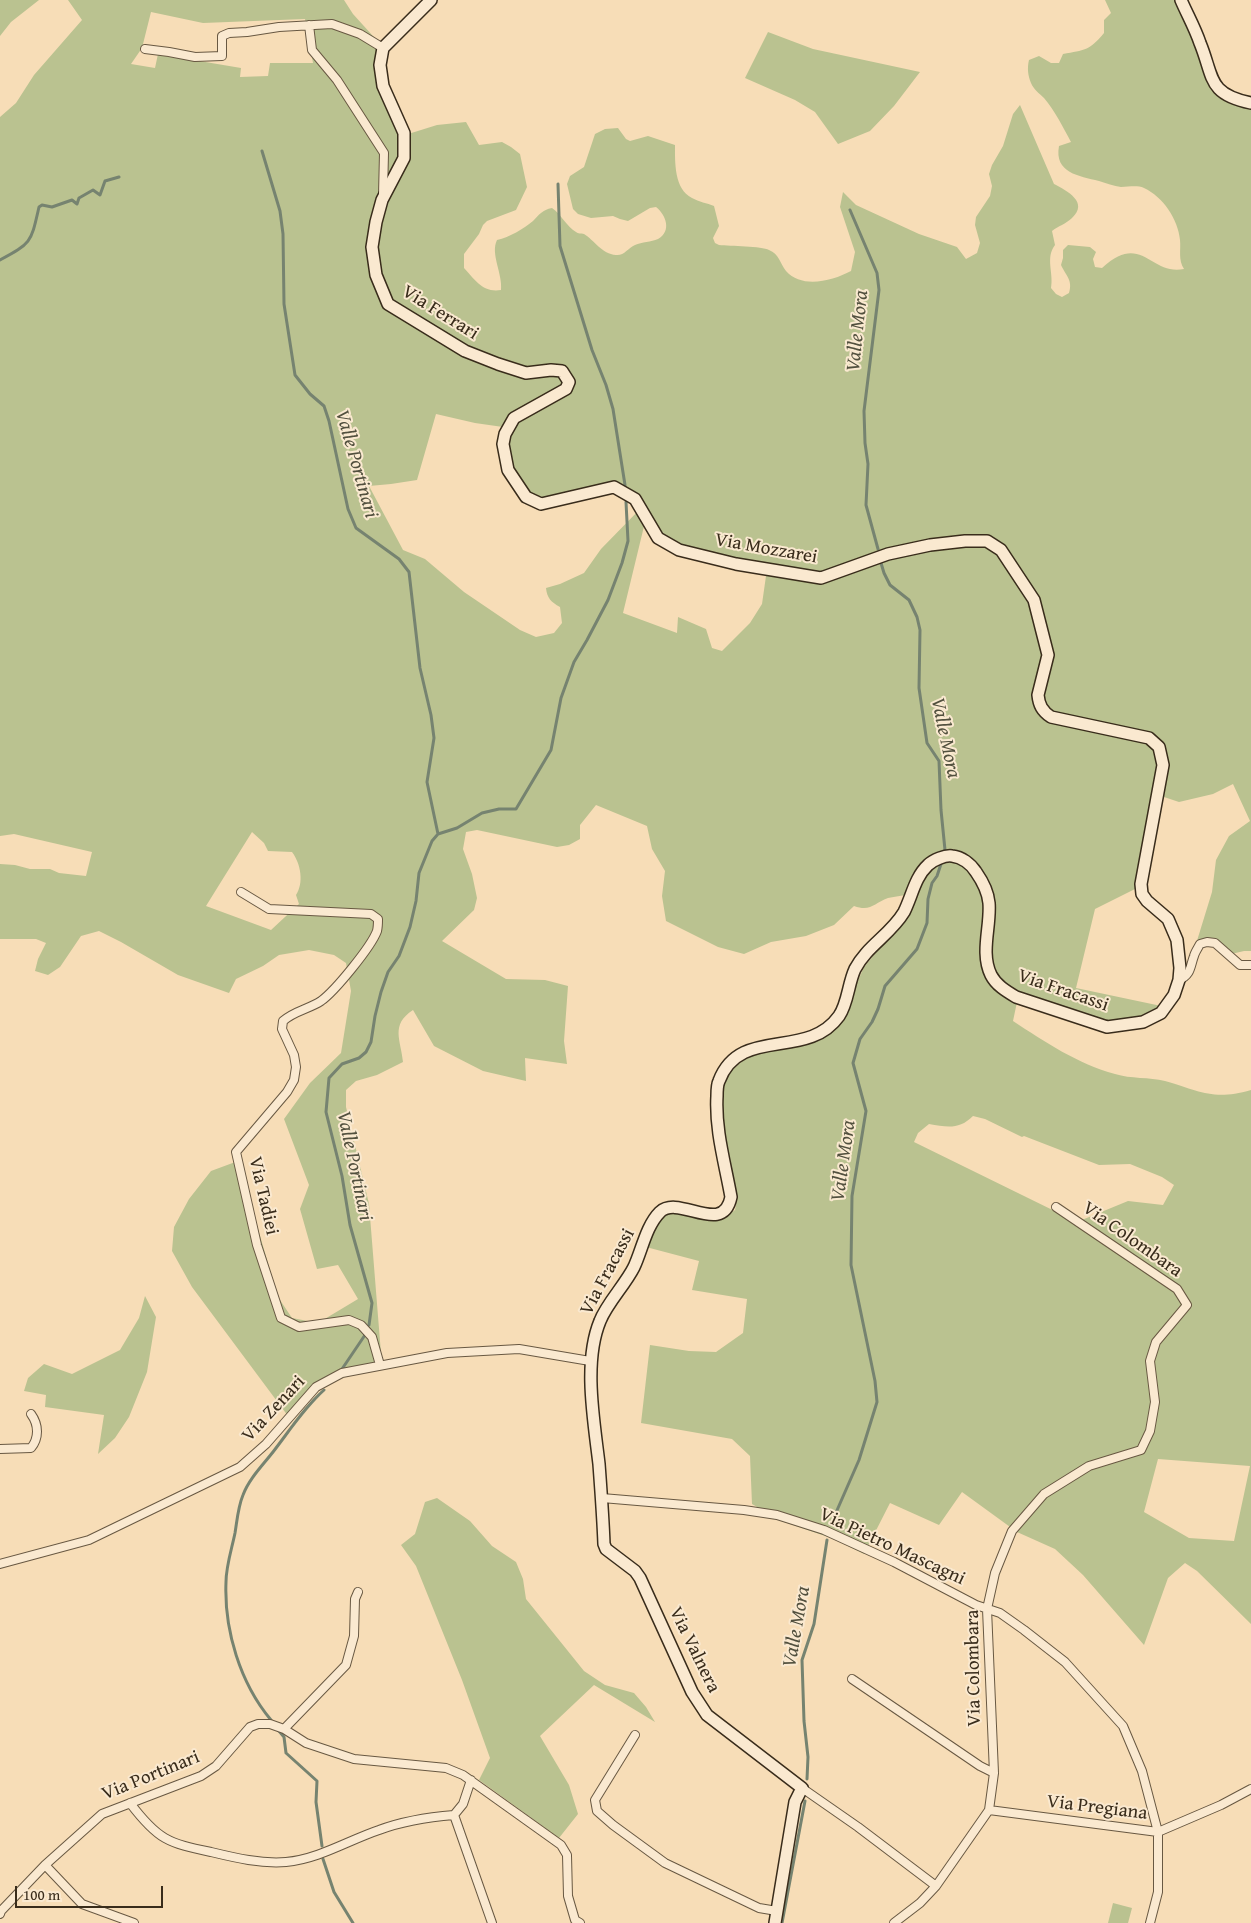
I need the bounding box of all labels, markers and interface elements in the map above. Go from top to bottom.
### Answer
street label: Via Ferrari [397,281,483,345]
water label: Valle Mora [842,289,874,373]
water label: Valle Portinari [329,407,383,521]
street label: Via Mozzarei [713,529,819,569]
water label: Valle Mora [925,695,965,781]
street label: Via Fracassi [1015,965,1111,1017]
water label: Valle Portinari [331,1109,377,1223]
water label: Valle Mora [826,1119,862,1203]
street label: Via Tadiei [243,1155,283,1237]
street label: Via Colombara [1078,1197,1186,1283]
street label: Via Fracassi [576,1225,640,1319]
street label: Via Zenari [237,1371,311,1447]
street label: Via Pietro Mascagni [815,1503,969,1591]
water label: Valle Mora [778,1585,816,1669]
street label: Via Valnera [663,1603,725,1697]
street label: Via Colombara [962,1609,986,1727]
street label: Via Portinari [99,1746,203,1806]
street label: Via Pregiana [1045,1791,1149,1825]
scale bar [18,1876,165,1908]
text: 100 m [23,1884,60,1905]

